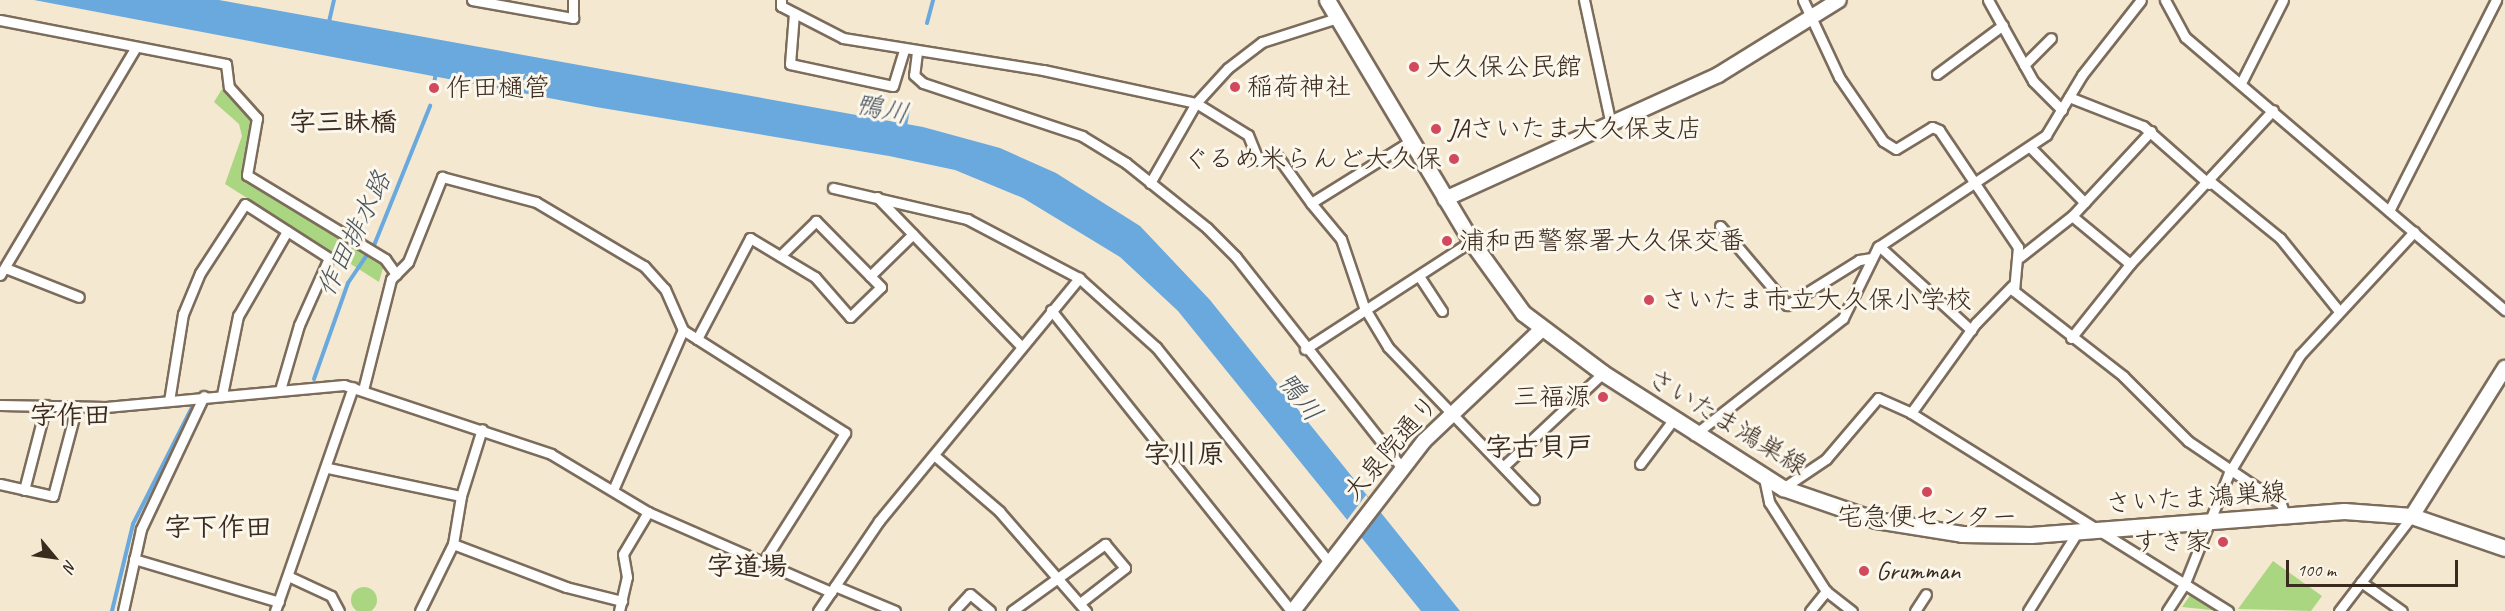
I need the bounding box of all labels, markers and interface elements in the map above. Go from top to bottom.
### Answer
place label: 大久保公民館 [1426,51,1582,83]
marker: 大久保公民館 [1407,60,1421,74]
place label: 稲荷神社 [1247,71,1351,103]
place label: 作田樋管 [446,72,550,104]
marker: 稲荷神社 [1228,80,1242,94]
marker: 作田樋管 [427,81,441,95]
water label: 鴨川 [852,88,912,130]
district label: 字三眛橋 [289,107,397,139]
place label: JAさいたま大久保支店 [1448,113,1703,145]
marker: JAさいたま大久保支店 [1429,122,1443,136]
place label: ぐるめ米らんど大久保 [1182,143,1442,175]
marker: ぐるめ米らんど大久保 [1447,152,1461,166]
water label: 作田排水路 [310,166,398,302]
place label: 浦和西警察署大久保交番 [1459,225,1745,257]
marker: 浦和西警察署大久保交番 [1440,234,1454,248]
place label: さいたま市立大久保小学校 [1661,284,1973,316]
marker: さいたま市立大久保小学校 [1642,293,1656,307]
street label: さいたま鴻巣線 [1641,362,1813,482]
water label: 鴨川 [1271,366,1329,428]
place label: 三福源 [1513,381,1591,413]
street label: 大泉院通り [1337,389,1445,507]
marker: 三福源 [1596,390,1610,404]
district label: 字作田 [30,400,110,432]
district label: 字古貝戸 [1485,432,1593,464]
district label: 字川原 [1144,439,1224,471]
street label: さいたま鴻巣線 [2104,476,2288,520]
marker: 宅急便センター [1920,485,1934,499]
place label: 宅急便センター [1836,501,2018,533]
district label: 字下作田 [164,512,272,544]
place label: すき家 [2133,526,2211,558]
north arrow [24,527,84,587]
marker: すき家 [2216,535,2230,549]
scale bar [2289,548,2462,586]
district label: 字道場 [707,551,787,583]
place label: Grumman [1876,555,1960,587]
text: N [59,557,81,575]
text: 100 m [2297,559,2336,581]
marker: Grumman [1857,564,1871,578]

